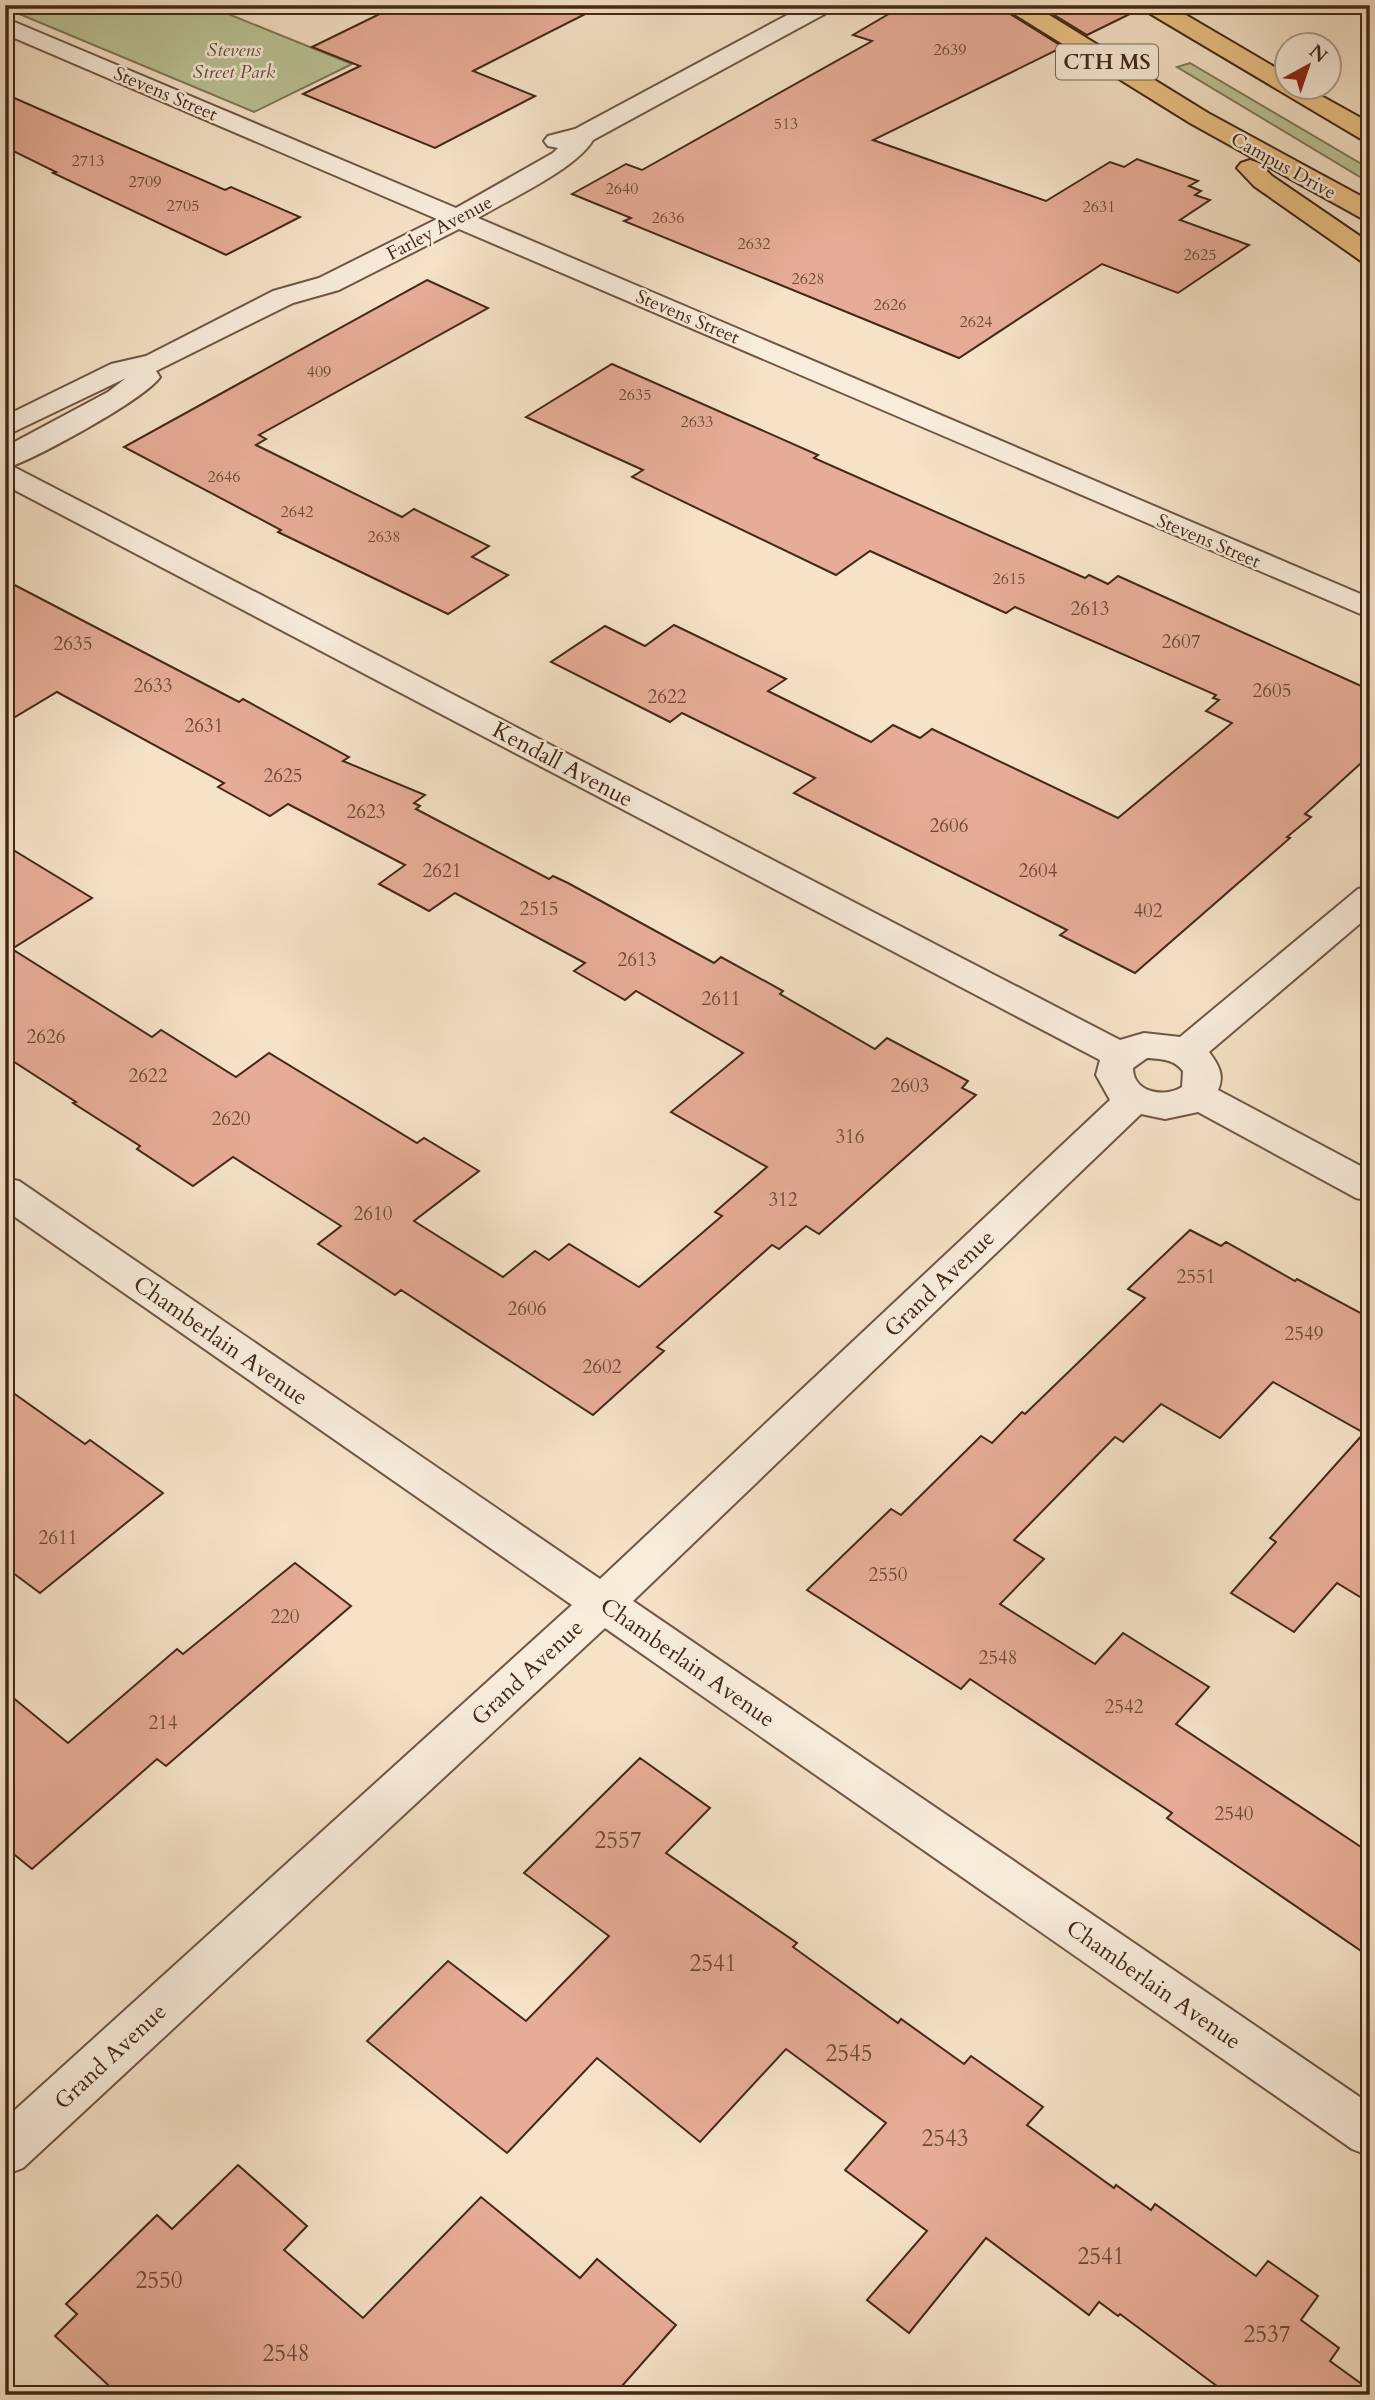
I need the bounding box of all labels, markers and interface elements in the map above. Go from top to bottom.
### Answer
north arrow [1274,32,1344,102]
park label: Stevens Street Park [193,37,276,85]
text: N [1304,38,1333,69]
house number: 2639 [934,39,966,61]
road number: CTH MS [1056,44,1158,80]
street label: Stevens Street [110,60,221,127]
house number: 513 [774,113,798,135]
street label: Campus Drive [1226,126,1341,206]
house number: 2713 [72,150,104,172]
house number: 2709 [129,171,161,193]
house number: 2640 [606,178,638,200]
street label: Farley Avenue [382,189,497,267]
house number: 2705 [167,195,199,217]
house number: 2631 [1083,196,1115,218]
house number: 2636 [652,207,684,229]
house number: 2632 [738,233,770,255]
house number: 2625 [1184,244,1216,266]
house number: 2628 [792,268,824,290]
street label: Stevens Street [632,283,743,350]
house number: 2626 [874,294,906,316]
house number: 2624 [960,311,992,333]
house number: 409 [307,361,331,383]
house number: 2635 [619,384,651,406]
house number: 2633 [681,411,713,433]
house number: 2646 [208,466,240,488]
house number: 2642 [281,501,313,523]
street label: Stevens Street [1153,507,1264,574]
house number: 2638 [368,526,400,548]
house number: 2615 [993,568,1025,590]
house number: 2613 [1071,596,1109,622]
house number: 2607 [1162,629,1201,655]
house number: 2635 [54,631,92,657]
house number: 2633 [134,673,172,699]
house number: 2605 [1253,678,1291,704]
house number: 2622 [648,684,687,710]
house number: 2631 [185,713,223,739]
street label: Kendall Avenue [487,714,639,815]
house number: 2625 [264,763,302,789]
house number: 2623 [347,799,385,825]
house number: 2606 [930,813,968,839]
house number: 2621 [423,858,461,884]
house number: 2604 [1019,858,1058,884]
house number: 2515 [520,896,558,922]
house number: 402 [1133,898,1163,924]
house number: 2613 [618,947,656,973]
house number: 2611 [702,986,740,1012]
house number: 2626 [27,1024,65,1050]
house number: 2622 [129,1063,168,1089]
house number: 2603 [891,1073,929,1099]
house number: 2620 [212,1106,251,1132]
house number: 316 [835,1124,865,1150]
house number: 312 [768,1187,798,1213]
house number: 2610 [354,1201,393,1227]
street label: Grand Avenue [877,1223,1001,1344]
house number: 2551 [1177,1264,1215,1290]
street label: Chamberlain Avenue [127,1268,314,1412]
house number: 2606 [508,1296,546,1322]
house number: 2549 [1285,1321,1324,1347]
house number: 2602 [583,1354,622,1380]
house number: 2611 [39,1525,77,1551]
house number: 2550 [869,1562,908,1588]
street label: Chamberlain Avenue [594,1590,781,1734]
house number: 220 [270,1604,300,1630]
street label: Grand Avenue [465,1612,590,1732]
house number: 2548 [979,1645,1017,1671]
house number: 2542 [1105,1694,1144,1720]
house number: 214 [148,1710,178,1736]
house number: 2540 [1215,1801,1254,1827]
house number: 2557 [594,1825,642,1856]
street label: Chamberlain Avenue [1060,1912,1247,2056]
house number: 2541 [689,1948,737,1979]
street label: Grand Avenue [48,1996,173,2116]
house number: 2545 [825,2038,873,2069]
house number: 2543 [921,2123,969,2154]
house number: 2541 [1077,2241,1125,2272]
house number: 2550 [135,2265,183,2296]
house number: 2537 [1243,2319,1291,2350]
house number: 2548 [262,2338,310,2369]

